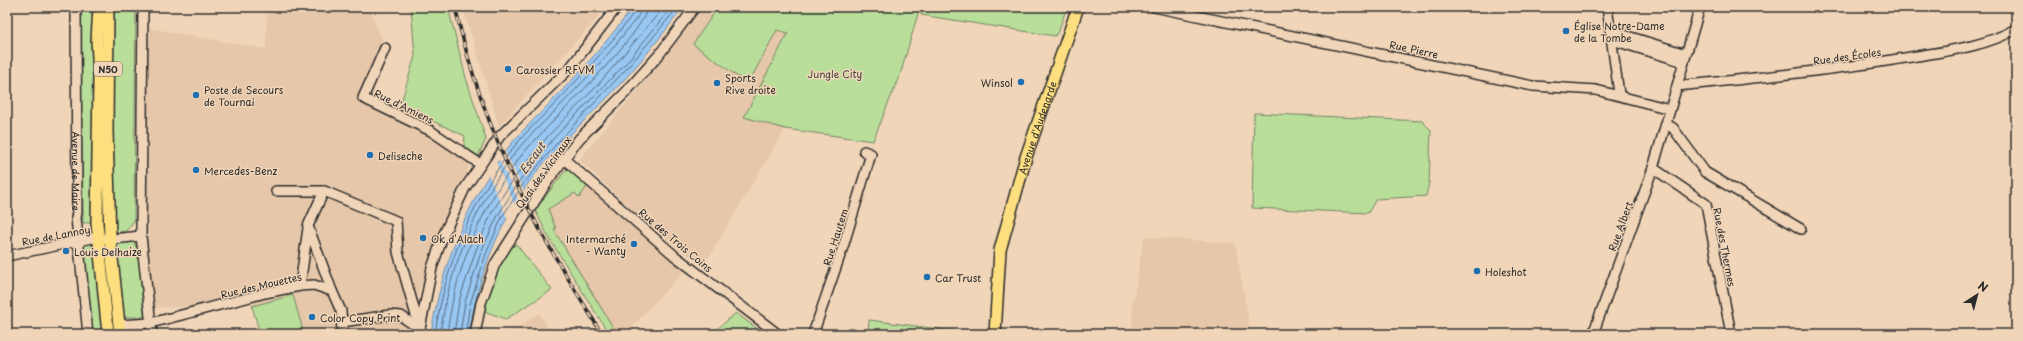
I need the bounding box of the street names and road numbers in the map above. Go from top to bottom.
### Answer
street label: Rue Pierre [1388,37,1440,61]
street label: Rue des Écoles [1812,44,1882,68]
road number: N50 [94,62,122,76]
street label: Avenue d'Audenarde [1014,79,1059,176]
street label: Rue d'Amiens [372,85,437,127]
street label: Avenue de Maire [69,131,84,211]
street label: Quai des Vicinaux [512,133,574,211]
street label: Rue Albert [1604,199,1636,253]
street label: Rue des Trois Coins [636,205,717,276]
street label: Rue des Thermes [1710,206,1740,288]
street label: Rue Hautem [819,207,851,267]
street label: Rue de Lannoy [21,221,92,250]
street label: Rue des Mouettes [219,268,303,302]

